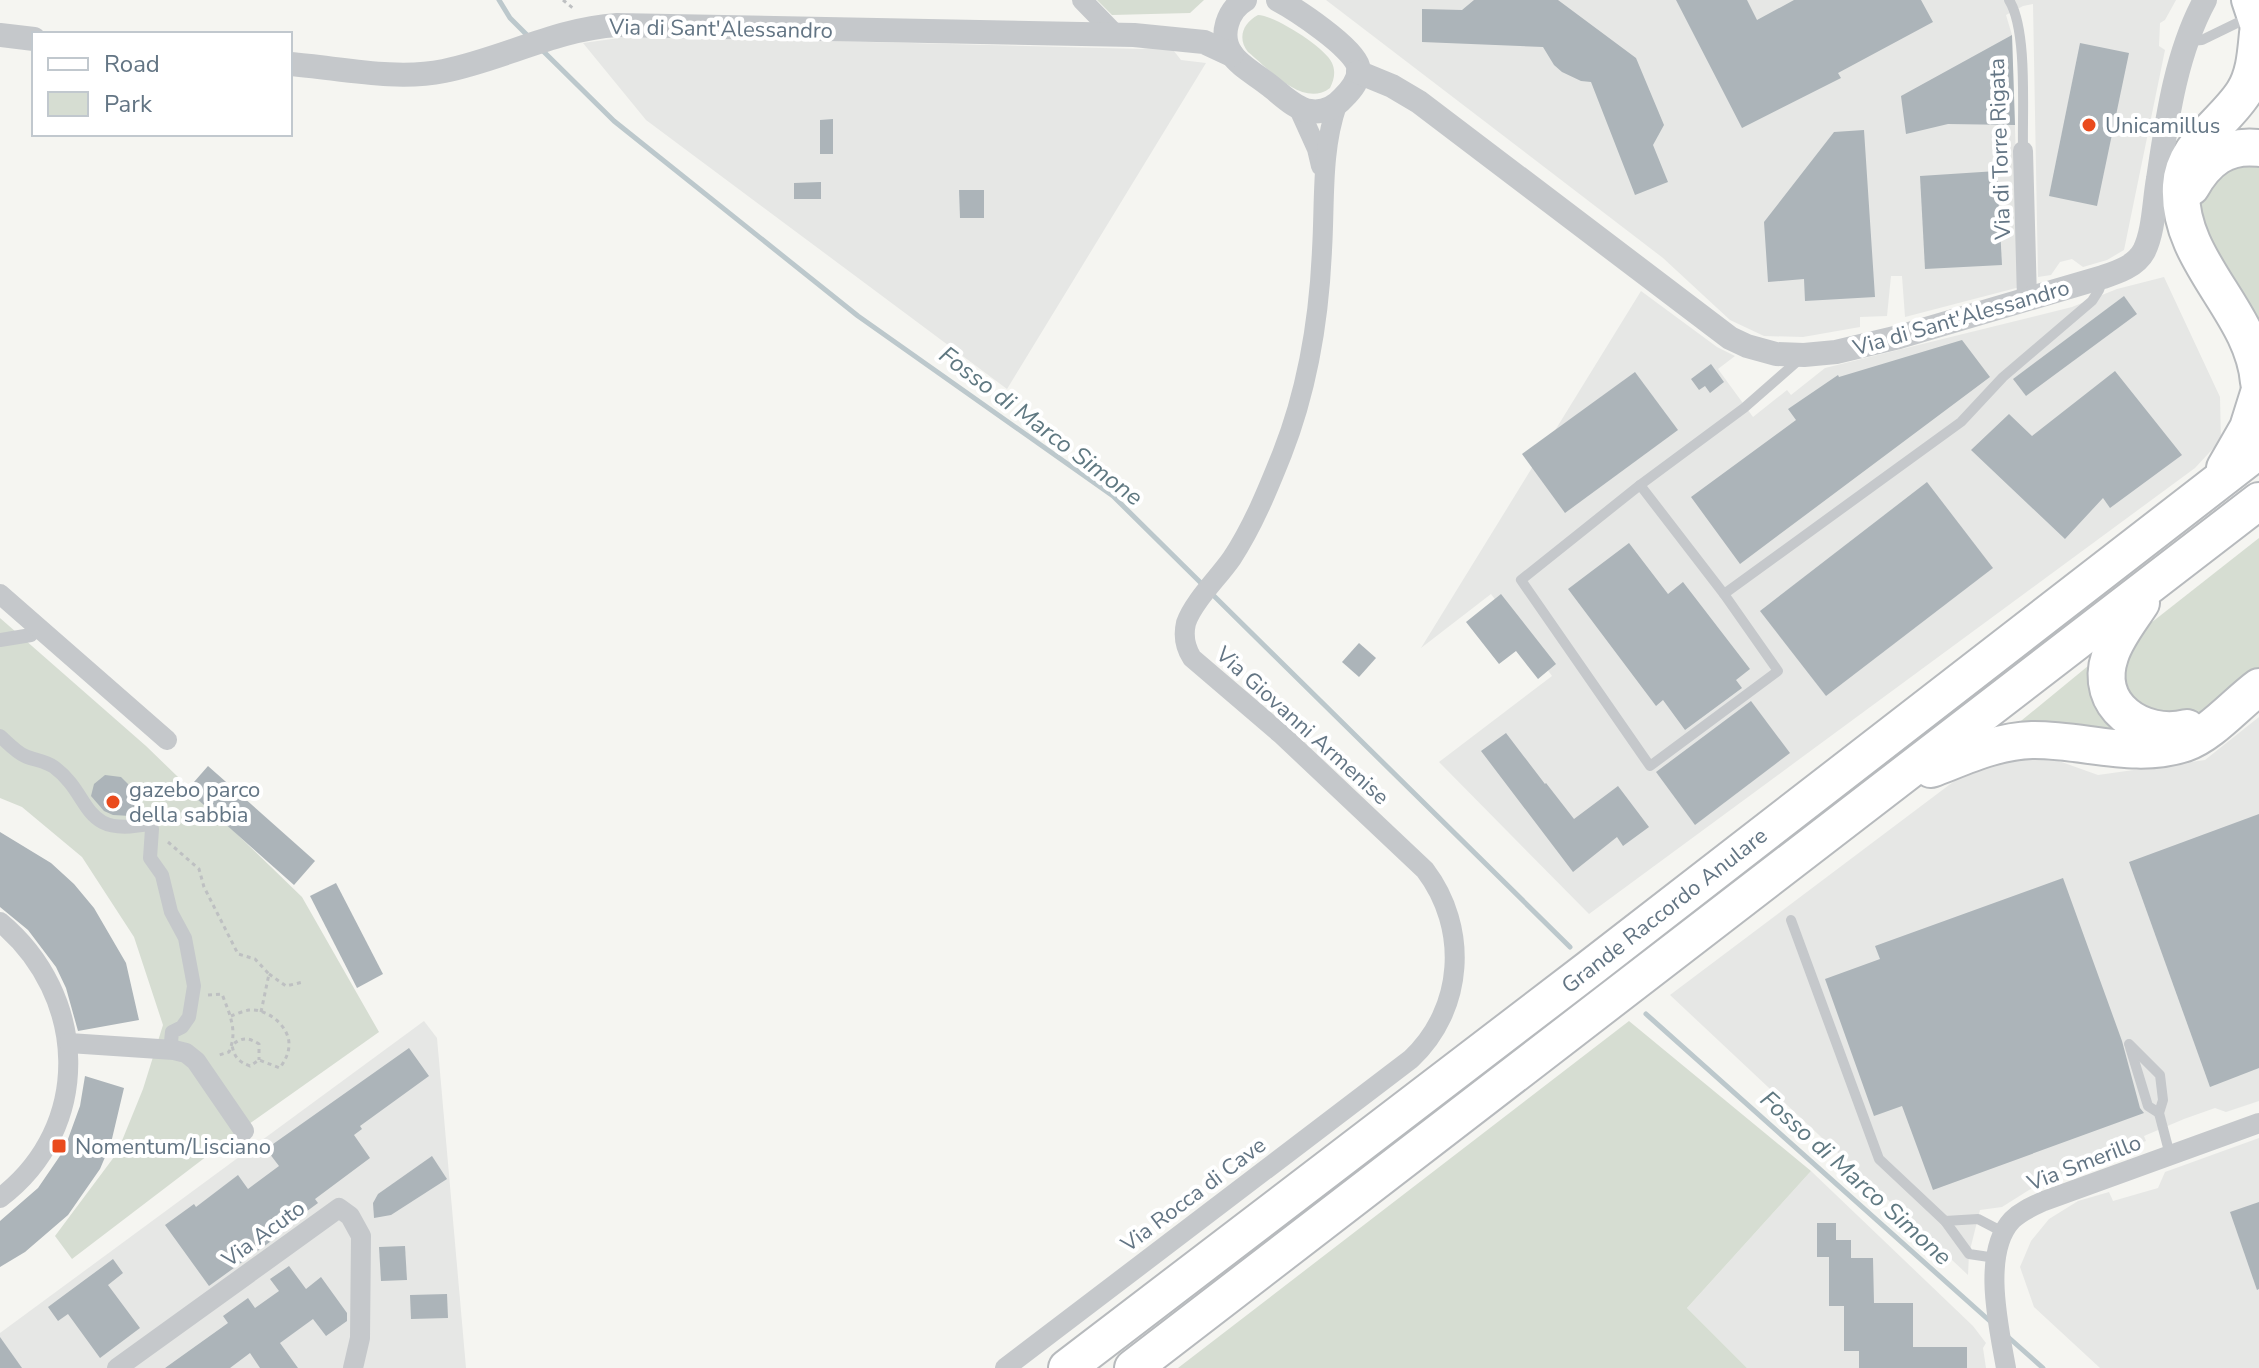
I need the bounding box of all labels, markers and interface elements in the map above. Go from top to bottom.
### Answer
street label: Via di Sant'Alessandro [608,12,833,46]
legend [32,32,292,136]
text: Road [104,48,160,80]
street label: Via di Torre Rigata [1982,58,2018,241]
text: Park [104,88,153,120]
place label: Unicamillus [2105,111,2220,141]
marker: Unicamillus [2080,116,2098,134]
street label: Via di Sant'Alessandro [1849,273,2073,363]
water label: Fosso di Marco Simone [933,339,1149,513]
street label: Via Giovanni Armenise [1208,639,1395,812]
place label: gazebo parco della sabbia [129,775,260,830]
marker: gazebo parco della sabbia [104,793,122,811]
street label: Grande Raccordo Anulare [1555,821,1774,1001]
water label: Fosso di Marco Simone [1753,1083,1959,1273]
street label: Via Smerillo [2022,1127,2146,1199]
street label: Via Rocca di Cave [1114,1130,1272,1260]
place label: Nomentum/Lisciano [75,1132,271,1162]
marker: Nomentum/Lisciano [50,1137,68,1155]
street label: Via Acuto [215,1194,311,1275]

